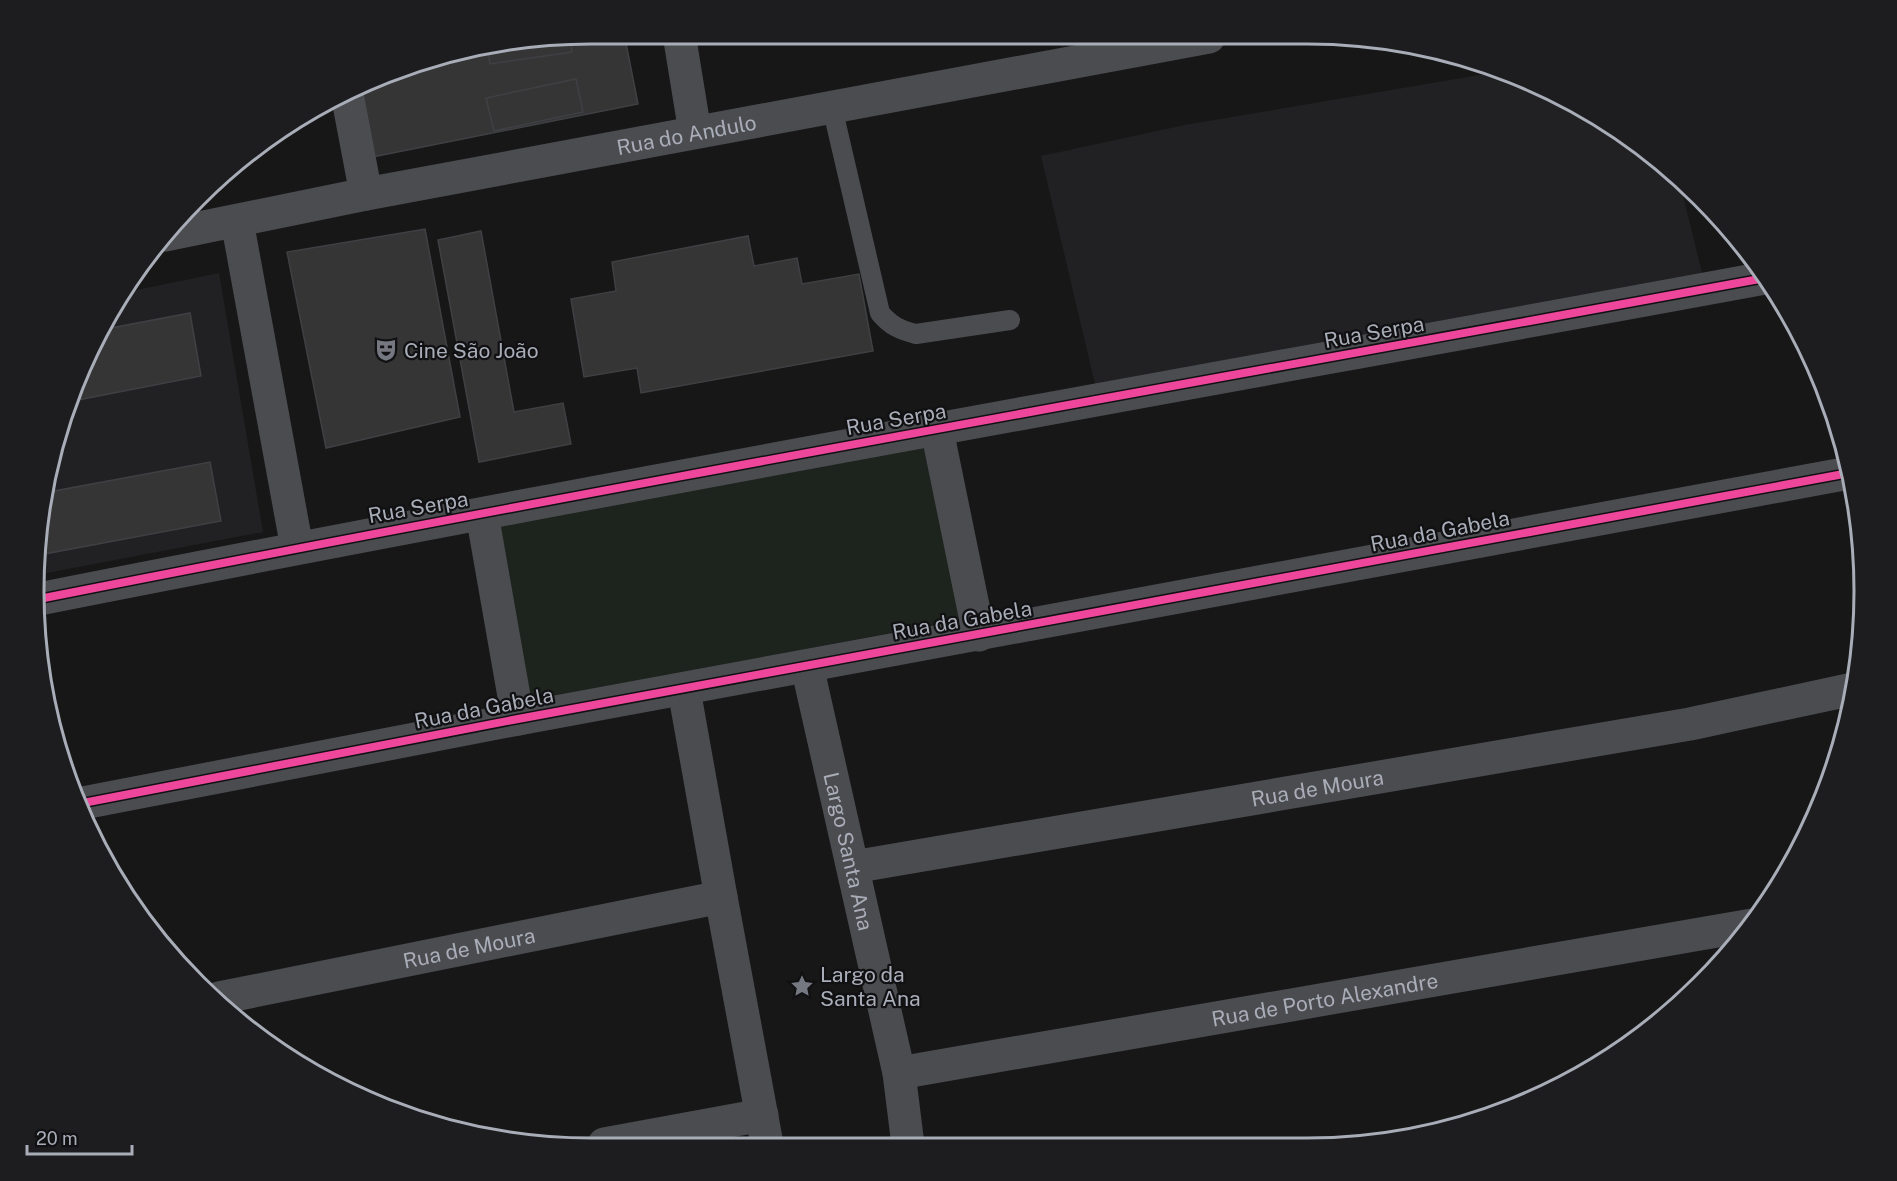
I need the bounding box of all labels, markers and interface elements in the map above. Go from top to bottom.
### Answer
street label: Rua do Andulo [614,109,758,160]
street label: Rua Serpa [1322,311,1426,353]
theatre icon: Cine São João [373,337,399,363]
place label: Cine São João [404,338,539,363]
street label: Rua Serpa [844,398,948,440]
street label: Rua Serpa [366,486,470,528]
street label: Rua da Gabela [1368,505,1512,557]
street label: Rua da Gabela [890,595,1034,645]
street label: Rua da Gabela [412,682,556,734]
street label: Rua de Moura [1249,764,1386,811]
street label: Largo Santa Ana [819,770,879,933]
street label: Rua de Moura [401,922,537,973]
place label: Largo da Santa Ana [820,962,921,1011]
street label: Rua de Porto Alexandre [1209,967,1440,1031]
place icon: Largo da Santa Ana [789,973,815,999]
scale bar [27,1118,132,1156]
text: 20 m [36,1128,78,1149]

